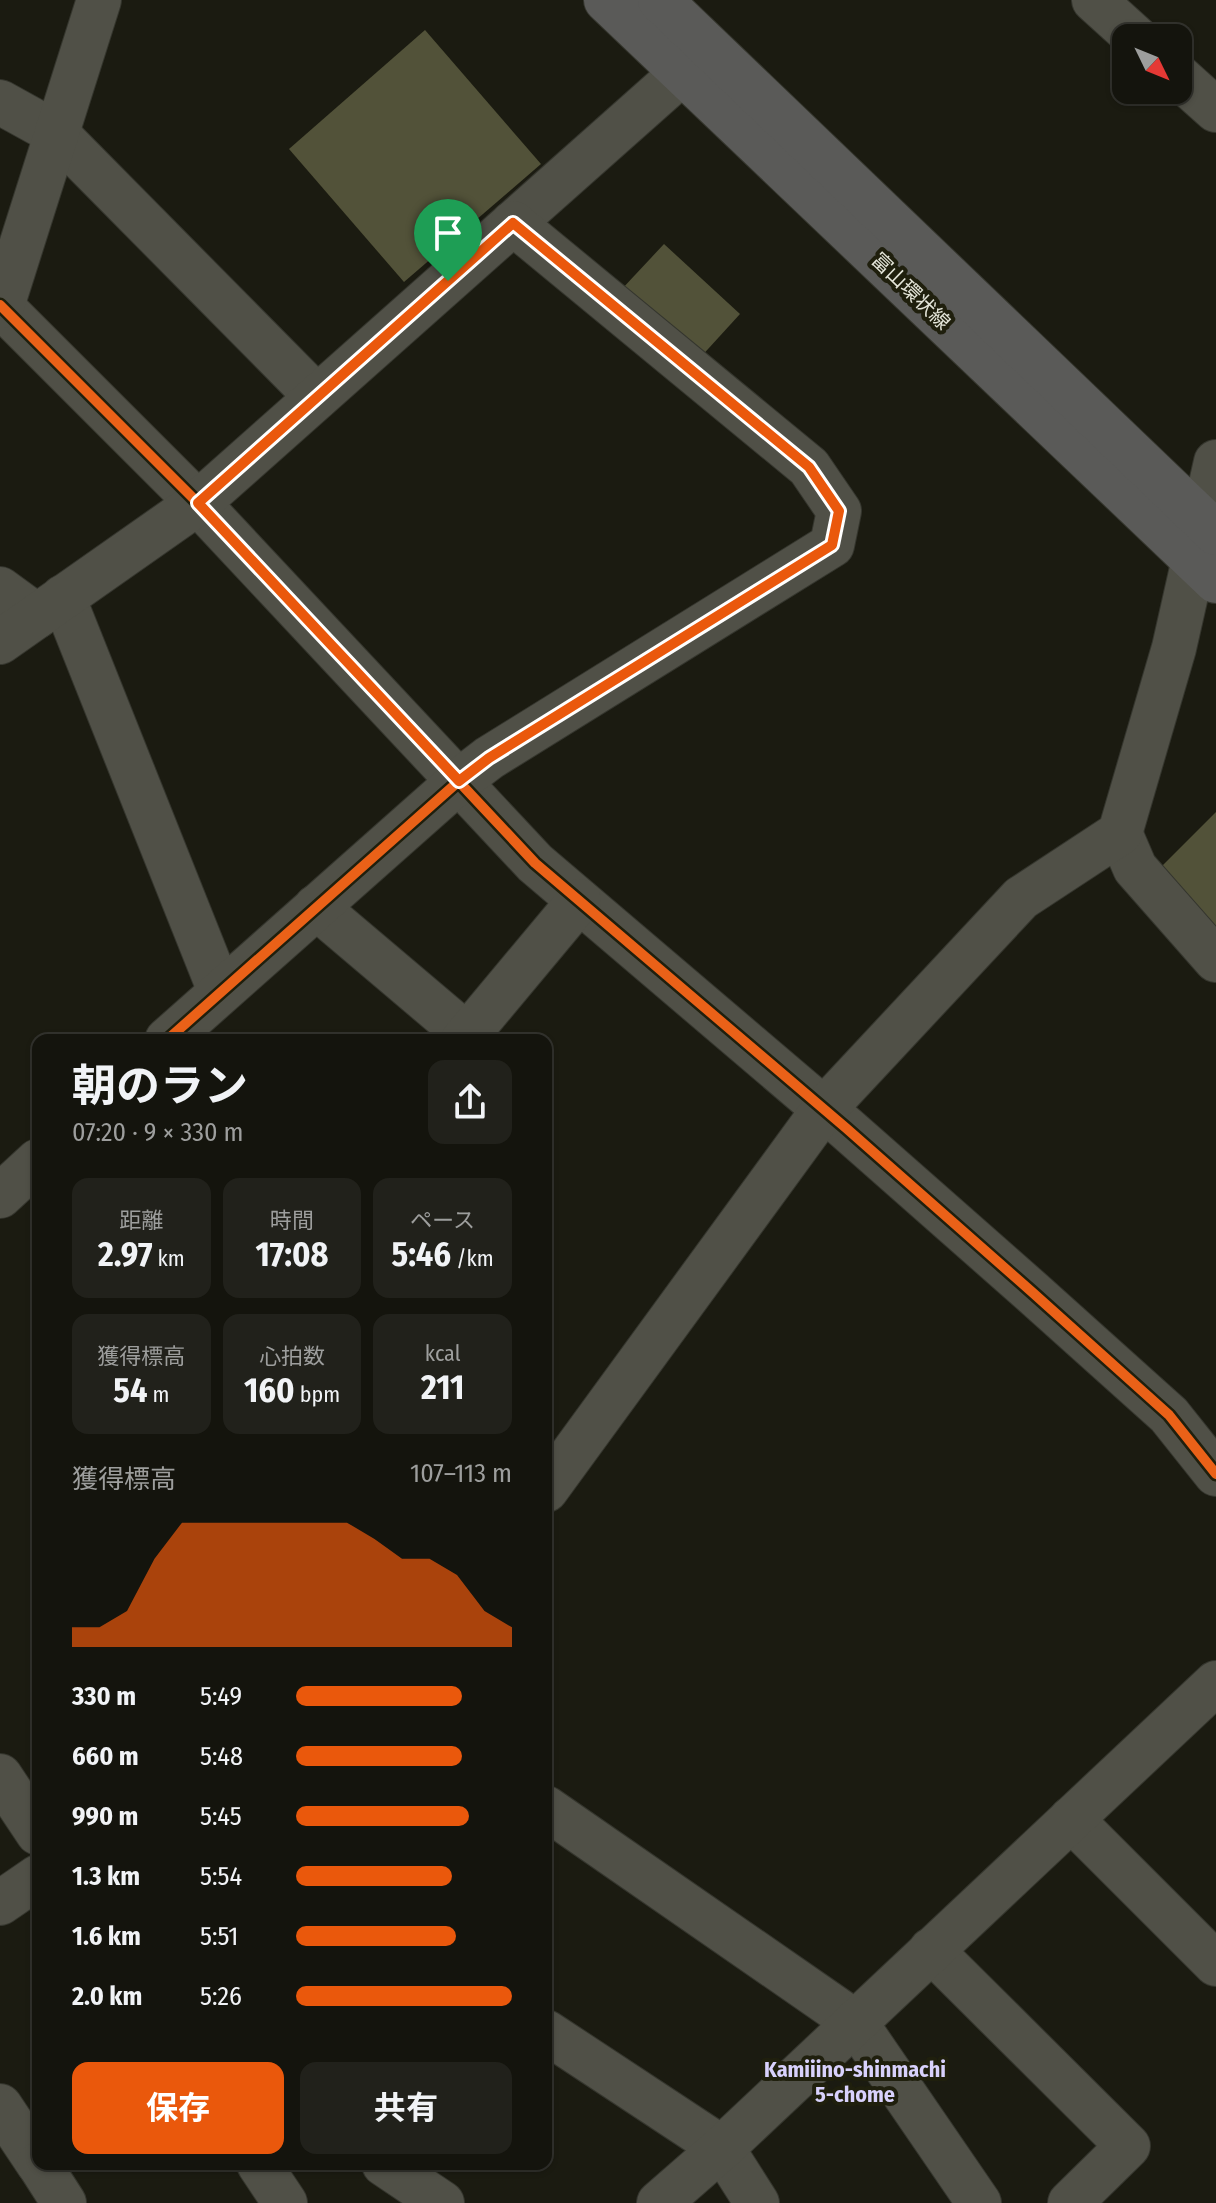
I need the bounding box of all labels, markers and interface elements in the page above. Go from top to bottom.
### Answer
north arrow [1112,24,1192,104]
map controls [1112,24,1192,104]
pin [414,199,482,281]
icon: arrive [426,211,470,255]
street label: 富山環状線 [867,248,955,334]
text: 朝のラン [72,1060,248,1113]
button: share [428,1060,512,1144]
text: 07:20 · 9 × 330 m [72,1117,244,1148]
text: 距離 [119,1207,163,1234]
text: 時間 [270,1207,314,1234]
text: ペース [410,1207,475,1234]
text: 2.97 [98,1234,152,1275]
text: 17:08 [255,1234,329,1275]
text: 5:46 [392,1234,451,1275]
text: km [152,1245,185,1272]
text: /km [451,1245,494,1272]
text: kcal [425,1340,460,1367]
text: 獲得標高 [97,1343,185,1370]
text: 心拍数 [259,1343,325,1370]
text: 211 [421,1367,464,1408]
text: 54 [113,1370,147,1411]
text: 160 [244,1370,295,1411]
text: m [147,1381,169,1408]
text: bpm [295,1381,340,1408]
text: 107–113 m [410,1458,512,1489]
text: 獲得標高 [72,1464,176,1495]
text: 330 m [72,1681,136,1712]
text: 5:49 [200,1681,242,1712]
text: 660 m [72,1741,139,1772]
text: 5:48 [200,1741,243,1772]
text: 990 m [72,1801,138,1832]
text: 5:45 [200,1801,242,1832]
text: 1.3 km [72,1861,140,1892]
text: 5:54 [200,1861,242,1892]
text: 1.6 km [72,1921,141,1952]
text: 5:51 [200,1921,238,1952]
text: 2.0 km [72,1981,142,2012]
text: 5:26 [200,1981,242,2012]
district label: Kamiiino-shinmachi 5-chome [764,2056,946,2108]
button: 保存 [72,2062,284,2154]
button: 共有 [300,2062,512,2154]

